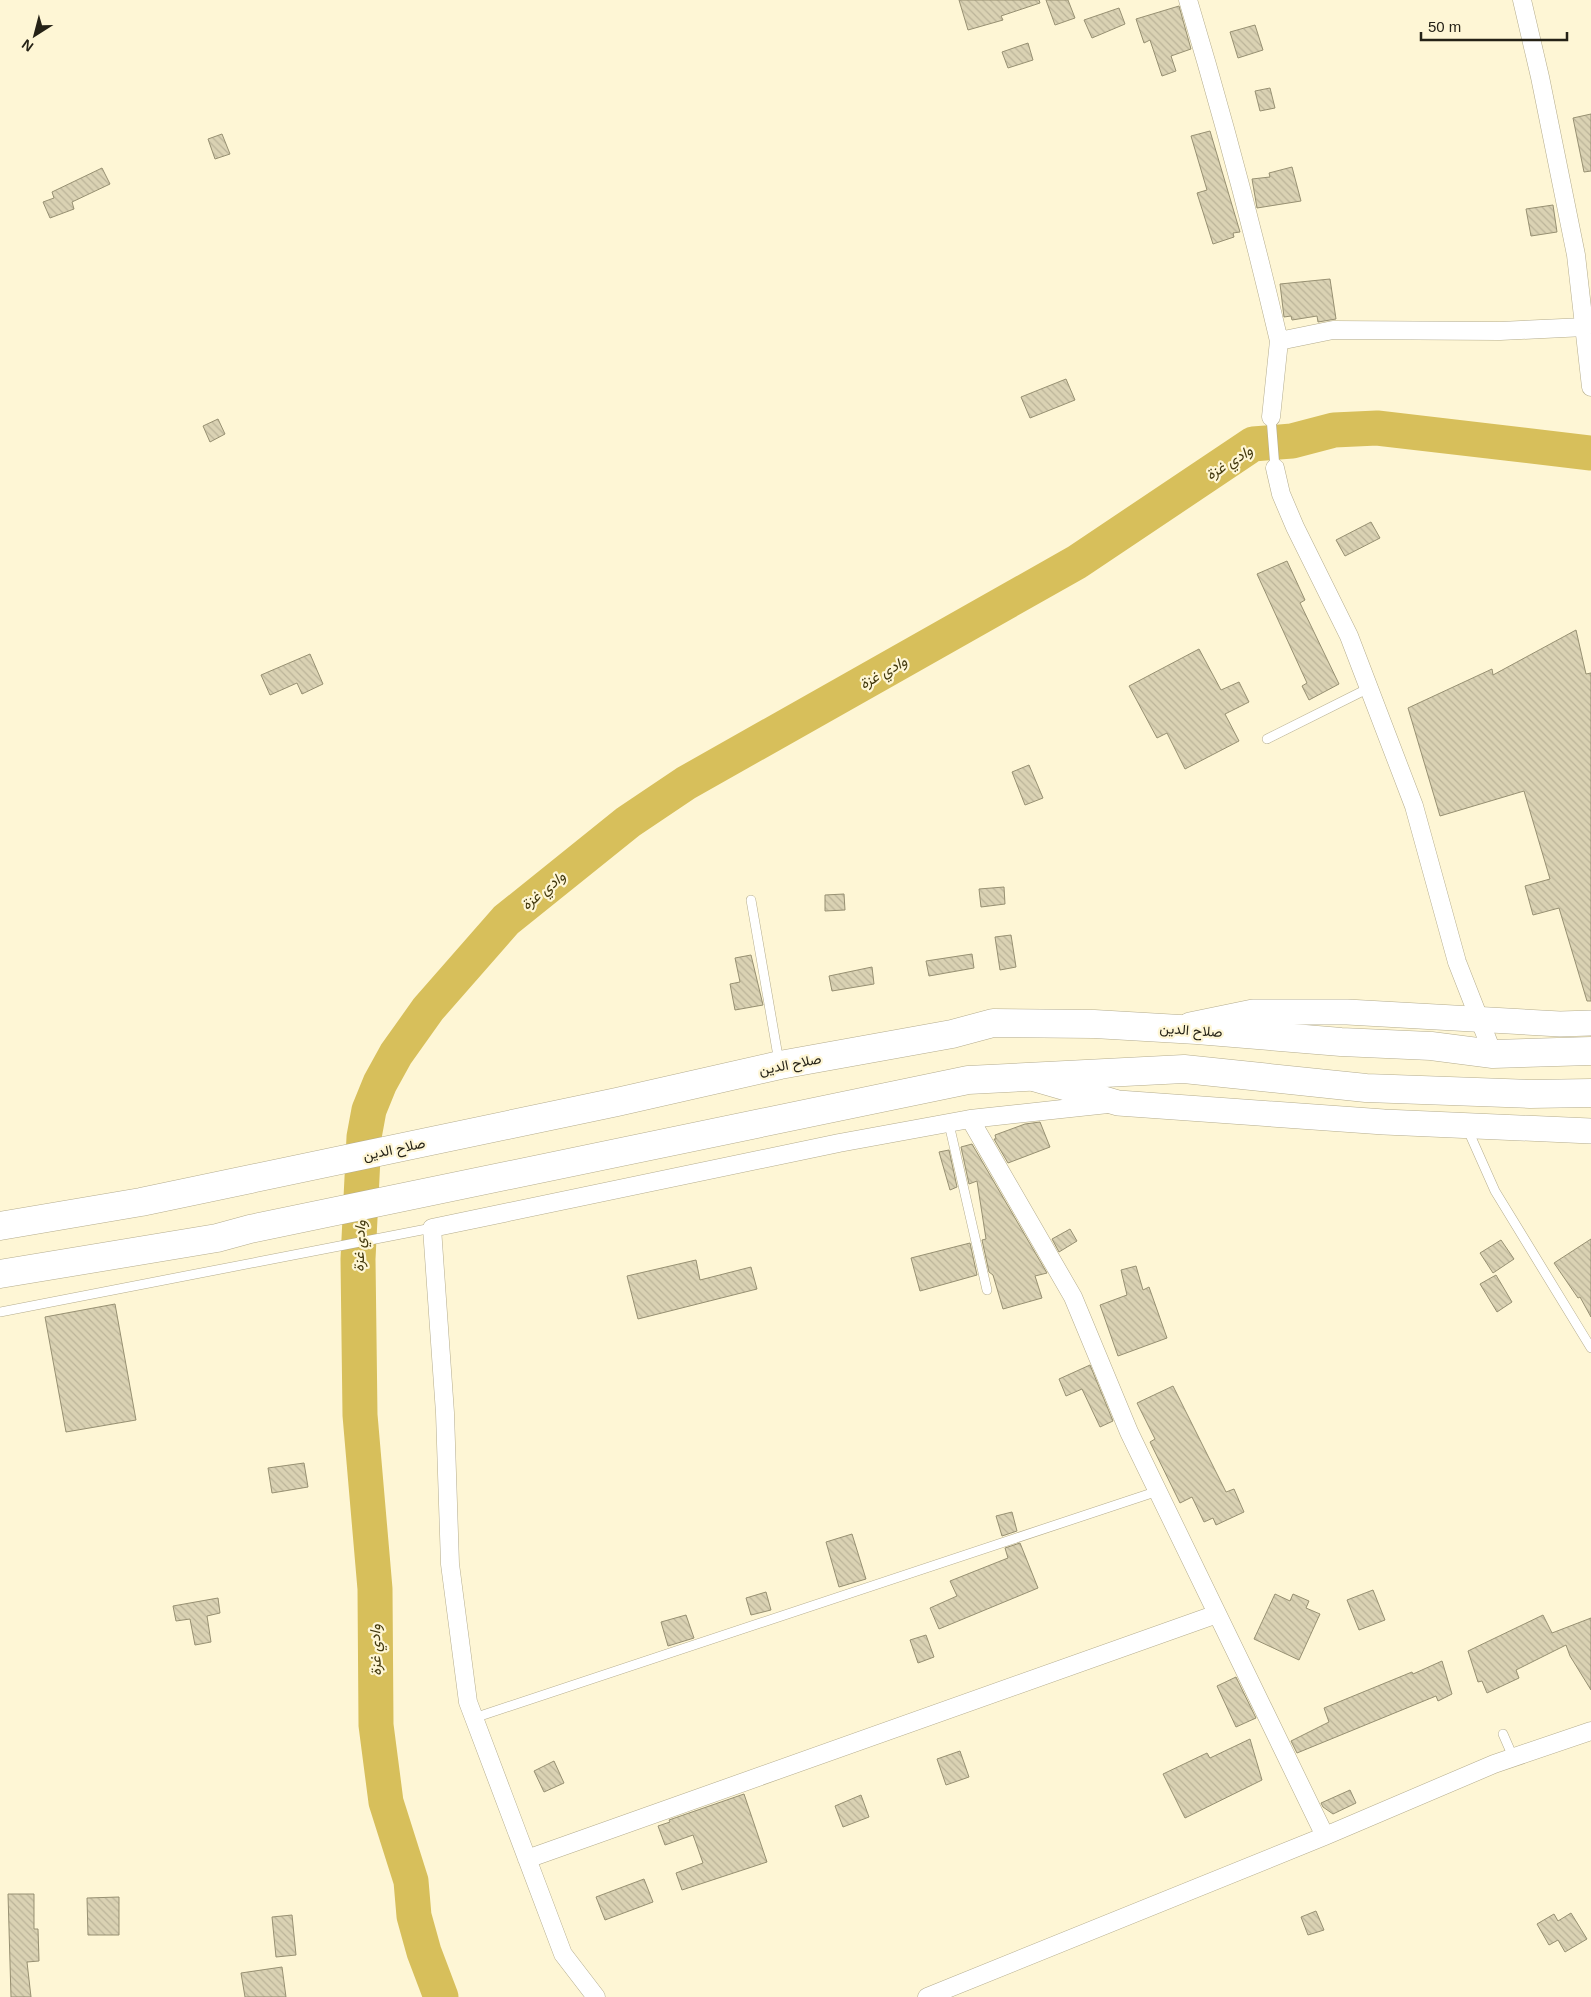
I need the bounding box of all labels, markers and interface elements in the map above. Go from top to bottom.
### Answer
north arrow [10,10,60,60]
scale bar [1421,10,1567,42]
text: 50 m [1428,18,1461,35]
text: N [19,36,36,55]
water label: وادي غزة [1203,441,1258,486]
water label: وادي غزة [856,652,912,695]
water label: وادي غزة [518,867,571,916]
street label: صلاح الدين [1159,1020,1223,1043]
street label: صلاح الدين [758,1050,823,1081]
street label: صلاح الدين [361,1135,427,1166]
water label: وادي غزة [350,1220,372,1272]
water label: وادي غزة [366,1624,388,1676]

